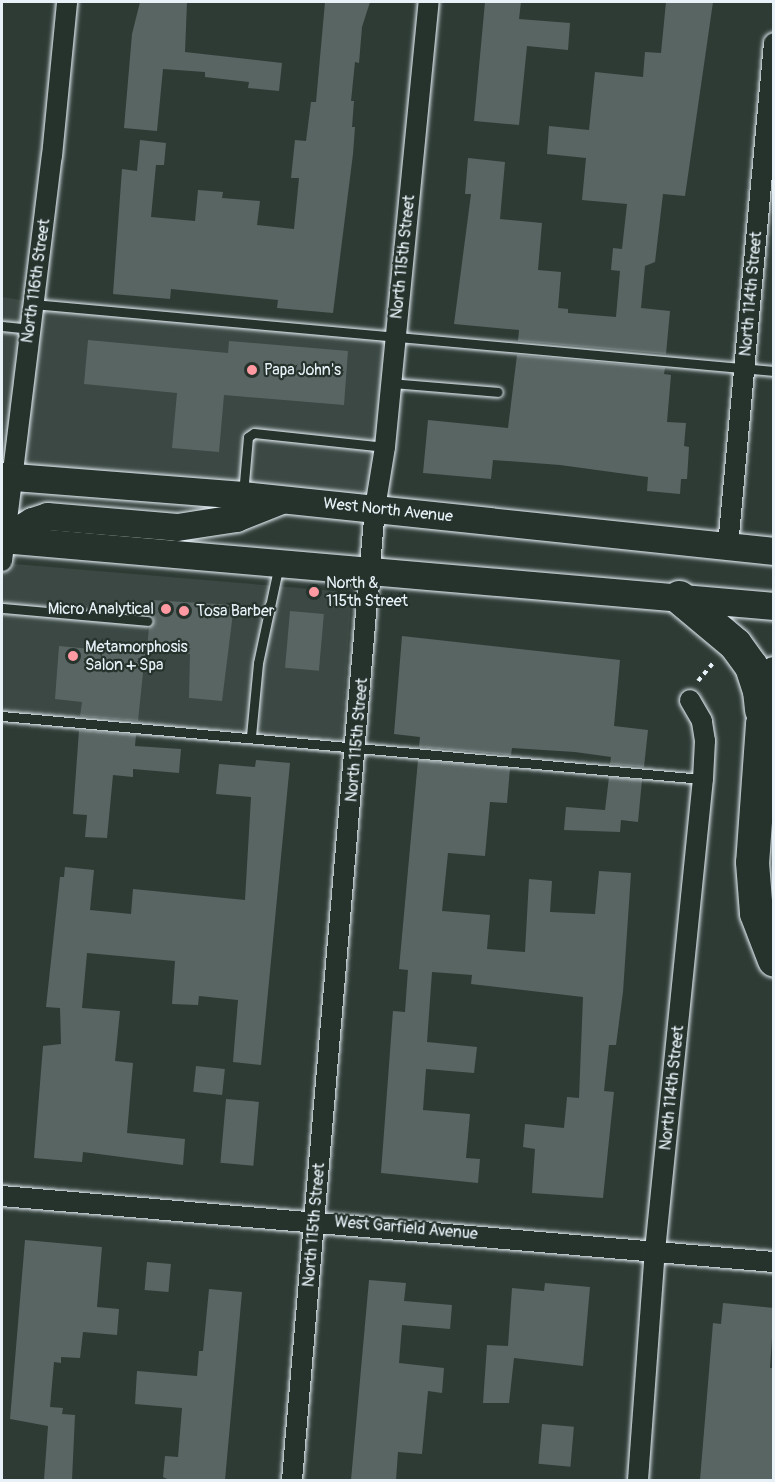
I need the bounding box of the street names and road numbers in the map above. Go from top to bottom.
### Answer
street label: North 115th Street [387,194,419,320]
street label: North 116th Street [18,218,54,344]
street label: North 114th Street [736,231,766,357]
street label: West North Avenue [322,494,454,526]
street label: North 115th Street [342,677,372,803]
street label: North 114th Street [656,1025,688,1151]
street label: North 115th Street [299,1162,329,1288]
street label: West Garfield Avenue [333,1212,479,1244]

